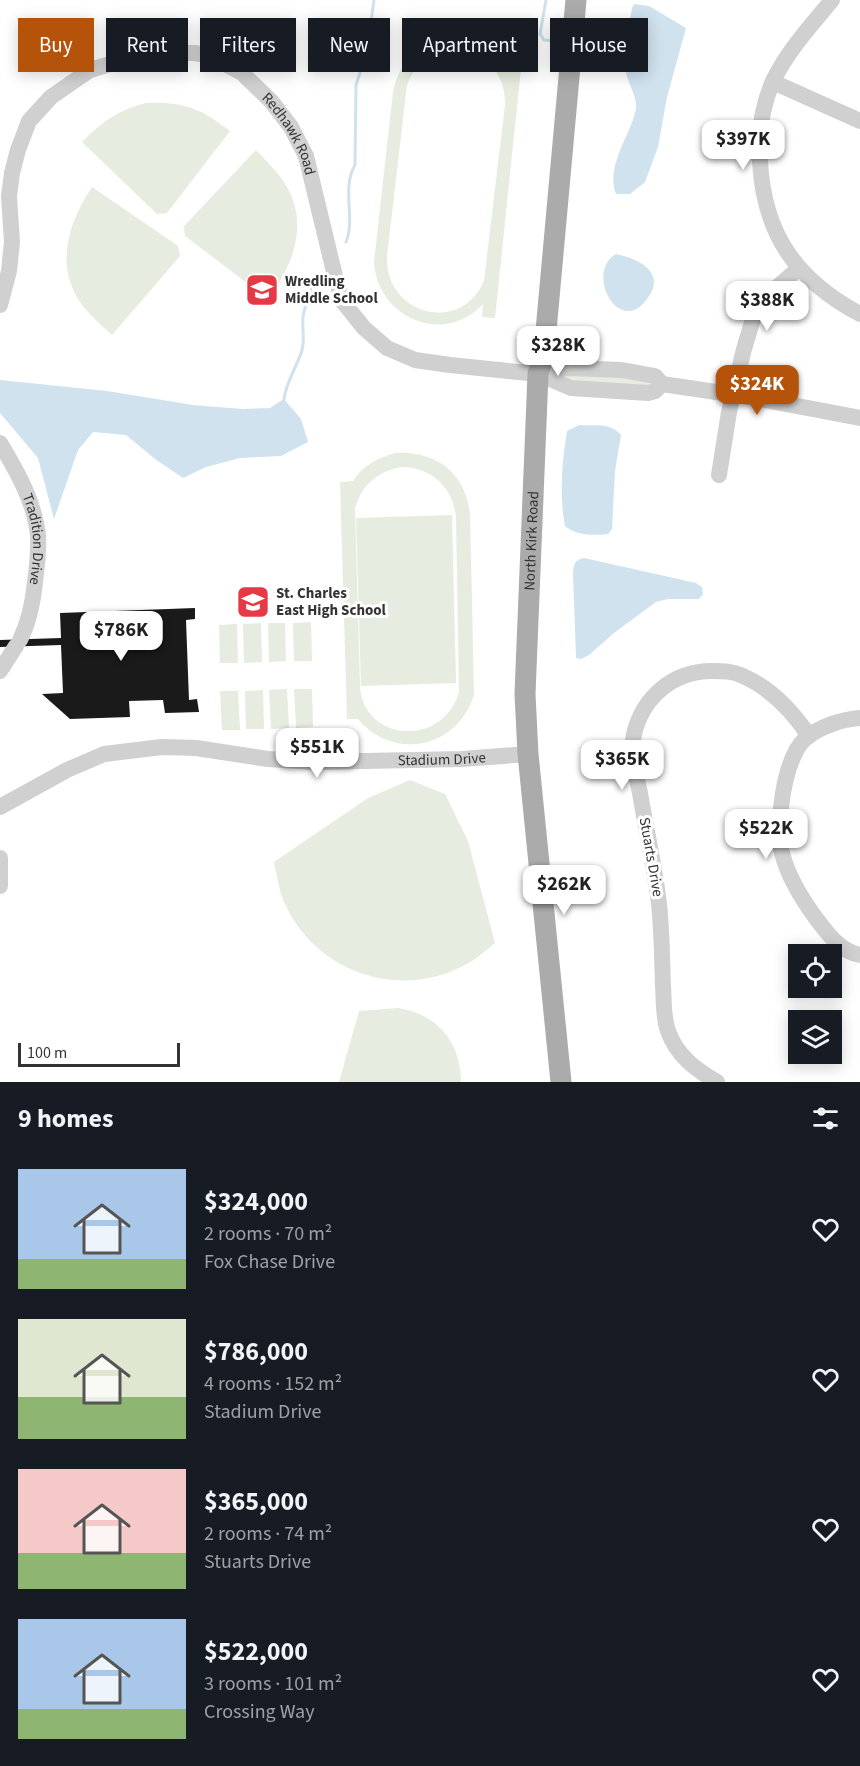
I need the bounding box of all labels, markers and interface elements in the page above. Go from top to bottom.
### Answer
chip: Buy [18,18,94,72]
chip: Rent [106,18,188,72]
chip: Filters [200,18,296,72]
chip: New [308,18,390,72]
chip: Apartment [402,18,538,72]
chip: House [550,18,648,72]
street label: Redhawk Road [257,87,321,177]
pin: $397K [701,120,785,171]
text: $397K [716,125,770,153]
place label: Wredling Middle School [285,271,378,309]
school or university icon: Wredling Middle School [244,272,280,308]
pin: $388K [725,281,809,332]
text: $388K [740,286,794,314]
pin: $328K [516,326,600,377]
text: $328K [531,331,585,359]
pin: $324K [715,365,799,416]
text: $324K [730,370,784,398]
street label: Tradition Drive [17,490,49,586]
street label: North Kirk Road [519,491,544,591]
place label: St. Charles East High School [276,583,387,621]
school or university icon: St. Charles East High School [235,584,271,620]
pin: $786K [79,611,163,662]
text: $786K [94,616,148,644]
pin: $551K [275,728,359,779]
text: $551K [290,733,344,761]
pin: $365K [580,740,664,791]
text: $365K [595,745,649,773]
street label: Stadium Drive [397,747,487,771]
pin: $522K [724,809,808,860]
text: $522K [739,814,793,842]
street label: Stuarts Drive [634,816,668,898]
pin: $262K [522,865,606,916]
text: $262K [537,870,591,898]
map controls [788,944,842,1064]
button: locate [788,944,842,998]
button: layers [788,1010,842,1064]
scale bar [18,1040,180,1068]
text: 100 m [27,1042,67,1064]
text: 9 homes [18,1100,113,1137]
icon: filters [809,1102,842,1135]
text: $324,000 [204,1183,308,1220]
icon: home [66,1193,138,1265]
icon: heart [809,1213,842,1246]
text: 2 rooms · 70 m² [204,1220,332,1248]
text: Fox Chase Drive [204,1248,335,1276]
text: $786,000 [204,1333,308,1370]
icon: home [66,1343,138,1415]
icon: heart [809,1363,842,1396]
text: 4 rooms · 152 m² [204,1370,342,1398]
text: Stadium Drive [204,1398,321,1426]
text: $365,000 [204,1483,308,1520]
icon: home [66,1493,138,1565]
icon: heart [809,1513,842,1546]
text: 2 rooms · 74 m² [204,1520,332,1548]
text: Stuarts Drive [204,1548,311,1576]
text: $522,000 [204,1633,308,1670]
icon: home [66,1643,138,1715]
icon: heart [809,1663,842,1696]
text: 3 rooms · 101 m² [204,1670,342,1698]
text: Crossing Way [204,1698,314,1726]

